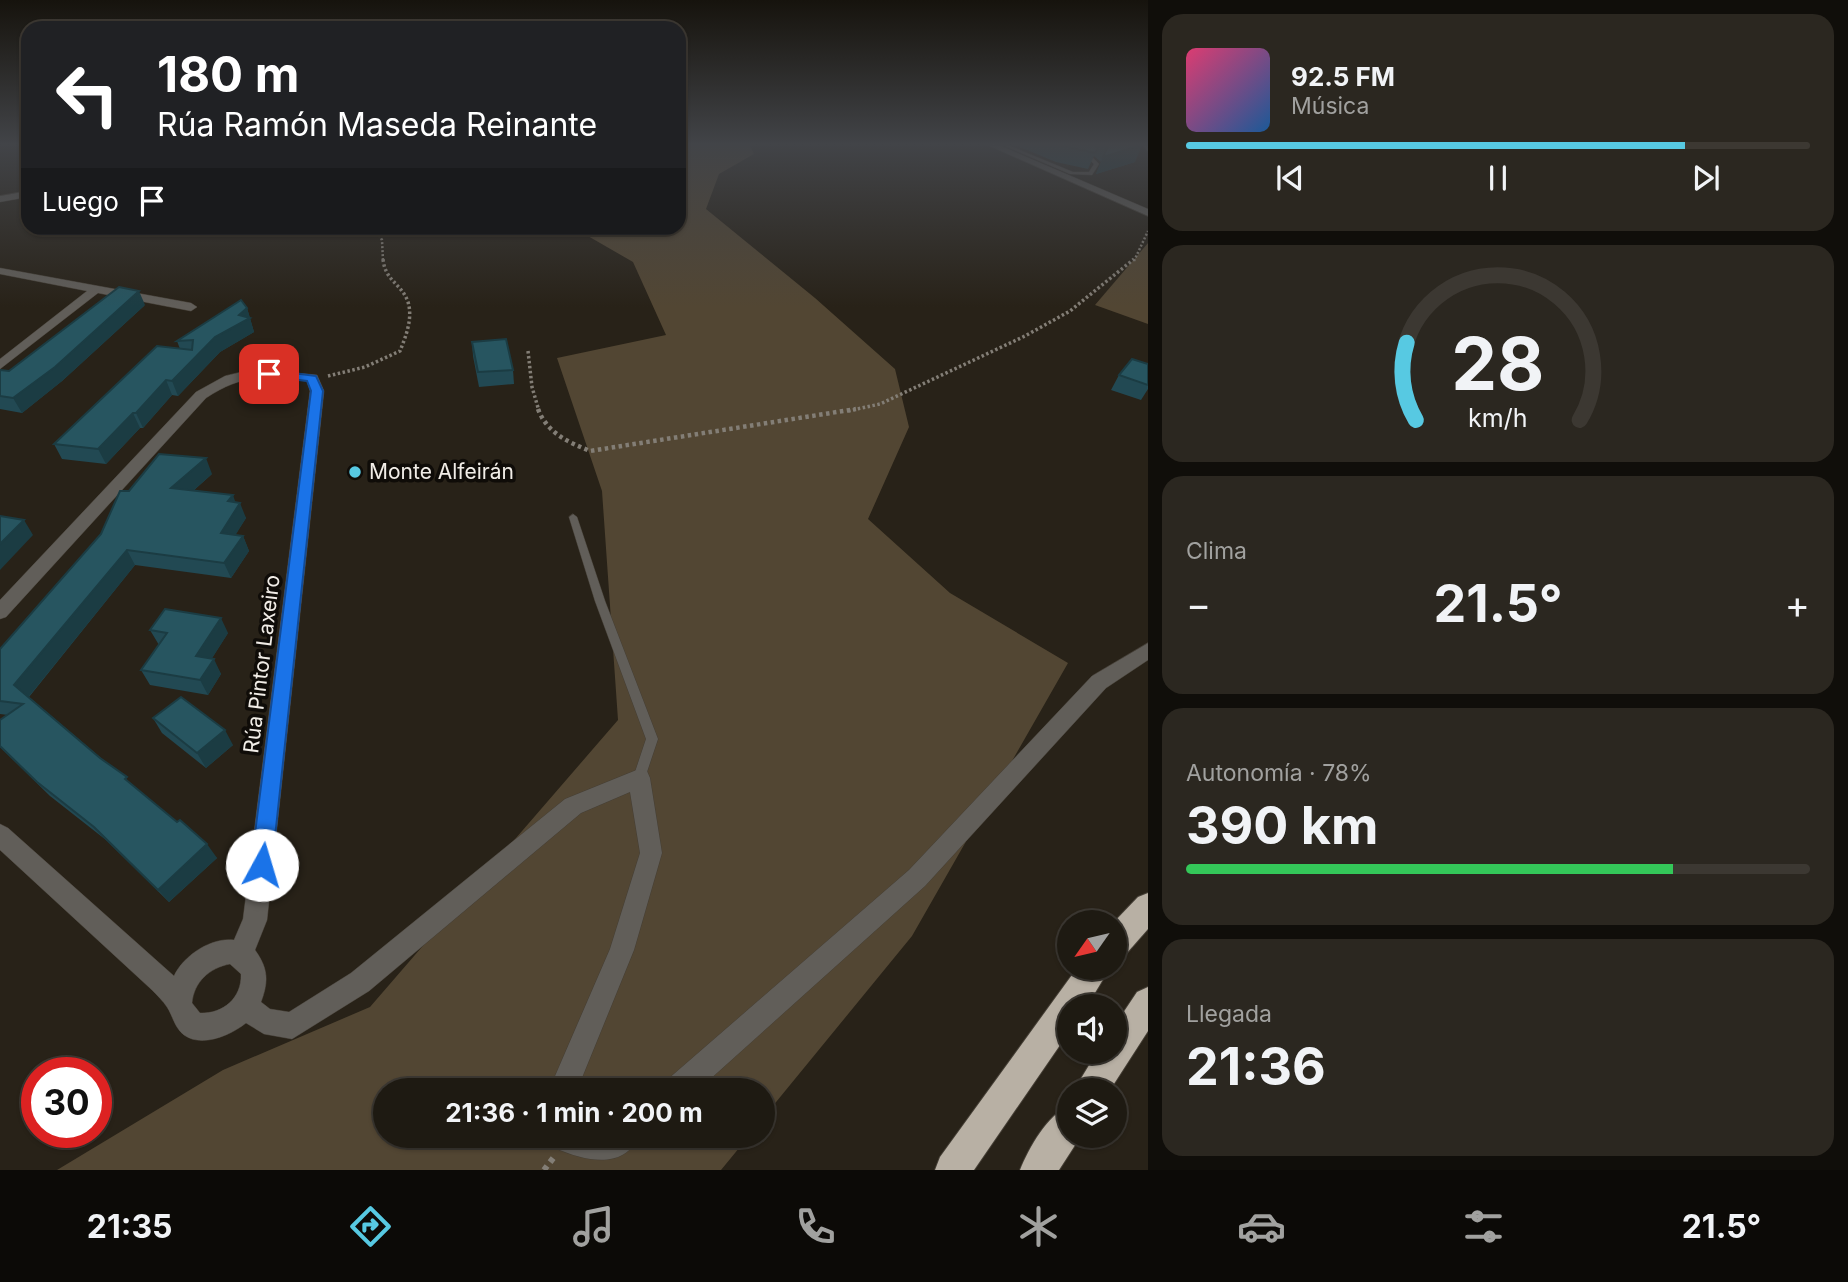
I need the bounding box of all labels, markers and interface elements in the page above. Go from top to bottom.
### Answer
text: 180 m [157,45,299,104]
icon: left [42,49,133,140]
text: 92.5 FM [1291,61,1395,92]
text: Música [1291,92,1369,120]
text: Rúa Ramón Maseda Reinante [157,105,597,144]
icon: previous [1271,159,1309,197]
icon: pause [1479,159,1517,197]
icon: next [1687,159,1725,197]
icon: arrive [133,182,171,220]
text: Luego [42,186,119,217]
text: 28 [1451,319,1545,408]
pin [239,344,299,404]
icon: arrive [250,355,288,393]
text: km/h [1468,403,1528,433]
place label: Monte Alfeirán [369,459,514,484]
marker: Monte Alfeirán [347,464,363,480]
text: Clima [1186,537,1247,565]
text: 21.5° [1433,572,1563,635]
street label: Rúa Pintor Laxeiro [238,573,285,755]
text: − [1186,581,1211,627]
text: + [1785,581,1810,627]
text: Autonomía · 78% [1186,759,1372,787]
text: 390 km [1186,794,1378,857]
position arrow [225,828,299,902]
north arrow [1057,910,1127,980]
map controls [1057,910,1127,1148]
button: sound [1057,994,1127,1064]
text: Llegada [1186,1000,1272,1028]
text: 21:36 [1186,1035,1326,1098]
speed limit sign: 30 [21,1057,112,1148]
button: layers [1057,1078,1127,1148]
text: 21:36 · 1 min · 200 m [445,1097,703,1128]
icon: directions [346,1202,395,1251]
icon: music [569,1202,618,1251]
icon: phone [791,1202,840,1251]
icon: climate [1014,1202,1063,1251]
icon: car [1237,1202,1286,1251]
icon: filters [1459,1202,1508,1251]
text: 21:35 [87,1207,173,1246]
text: 21.5° [1682,1207,1761,1246]

